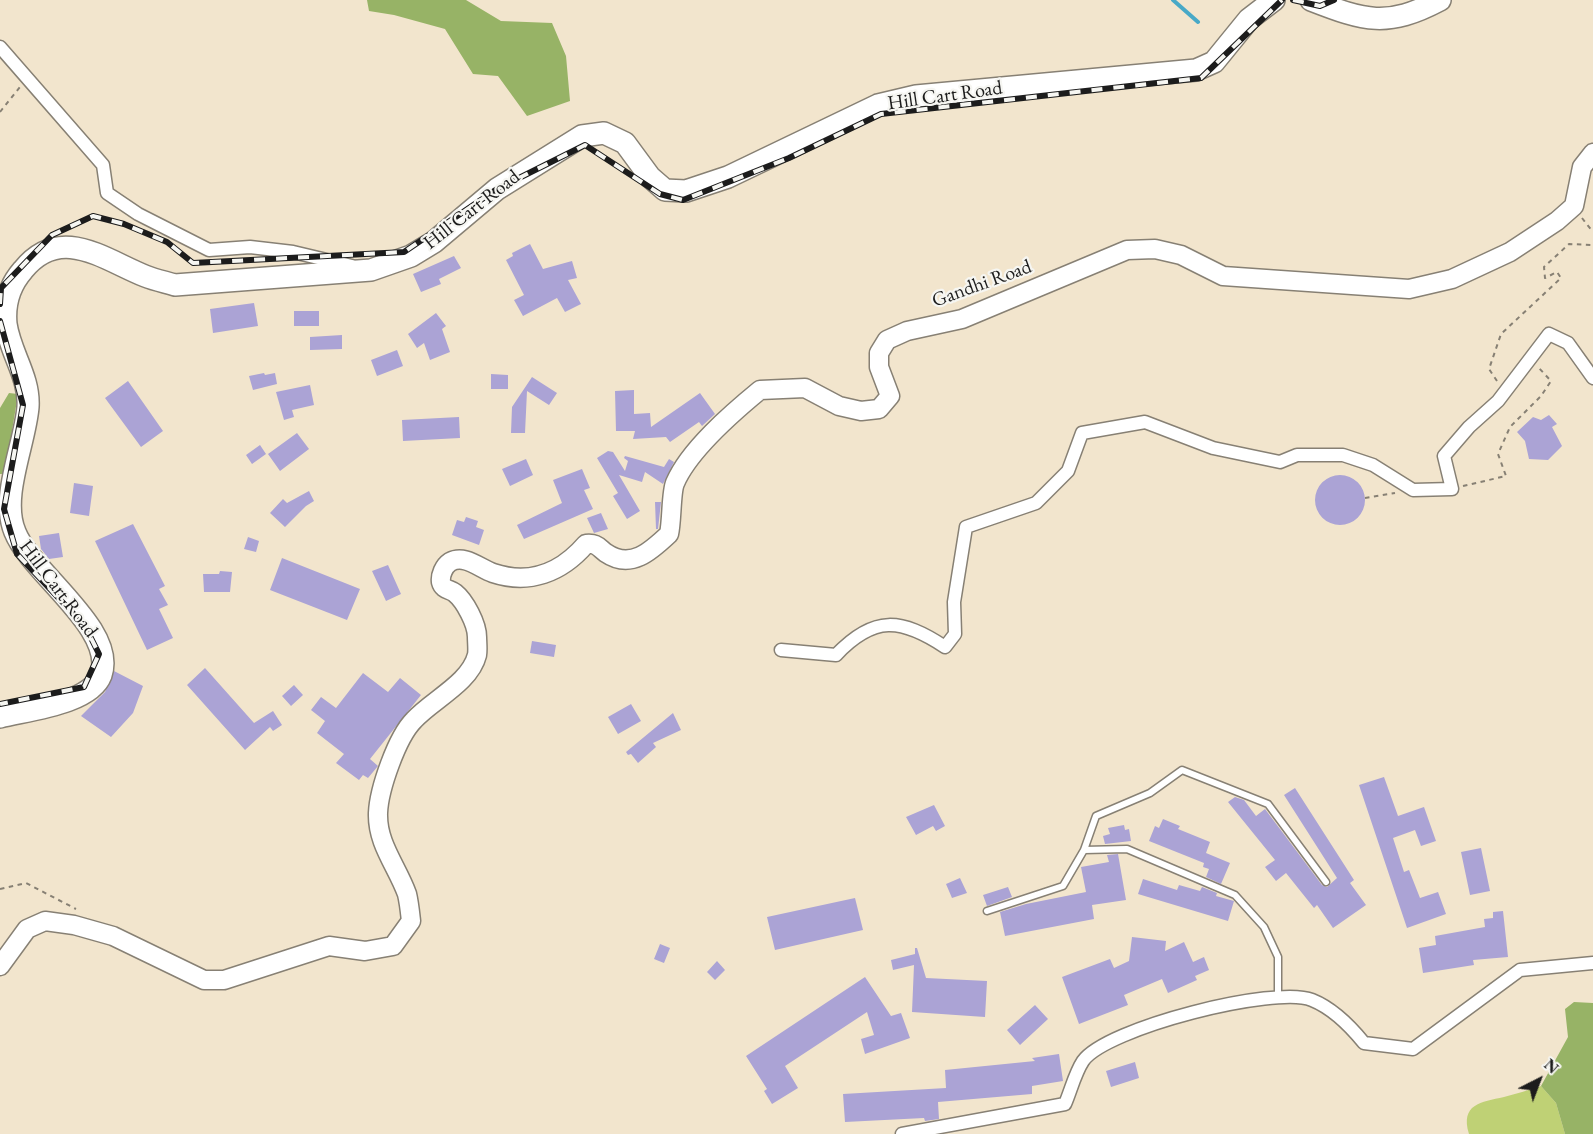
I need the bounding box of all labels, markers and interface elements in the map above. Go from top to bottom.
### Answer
street label: Hill Cart Road [886,76,1004,116]
street label: Hill Cart Road [419,165,525,255]
street label: Gandhi Road [929,255,1035,313]
street label: Hill Cart Road [14,536,102,642]
north arrow [1509,1050,1569,1110]
text: N [1540,1054,1563,1078]

